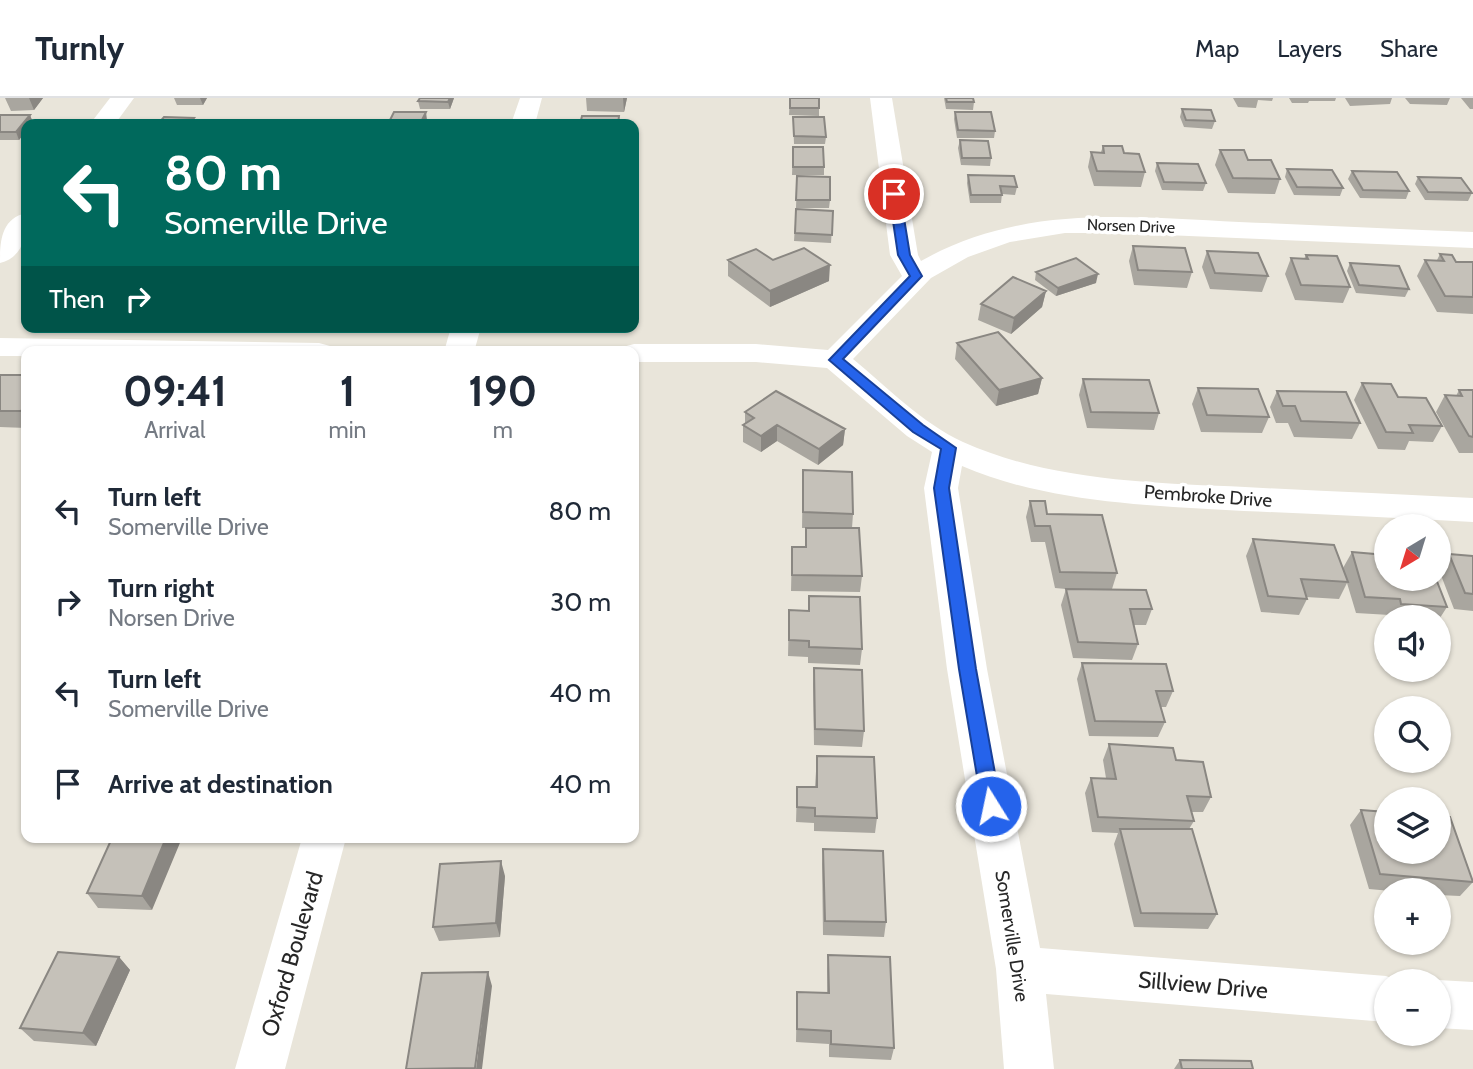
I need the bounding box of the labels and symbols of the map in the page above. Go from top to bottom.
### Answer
pin [864,164,924,224]
street label: Norsen Drive [1087,215,1175,237]
street label: Pembroke Drive [1143,480,1273,512]
north arrow [1374,514,1451,592]
position arrow [954,769,1028,843]
street label: Oxford Boulevard [255,868,329,1040]
street label: Somerville Drive [990,869,1034,1004]
street label: Sillview Drive [1137,965,1269,1005]

